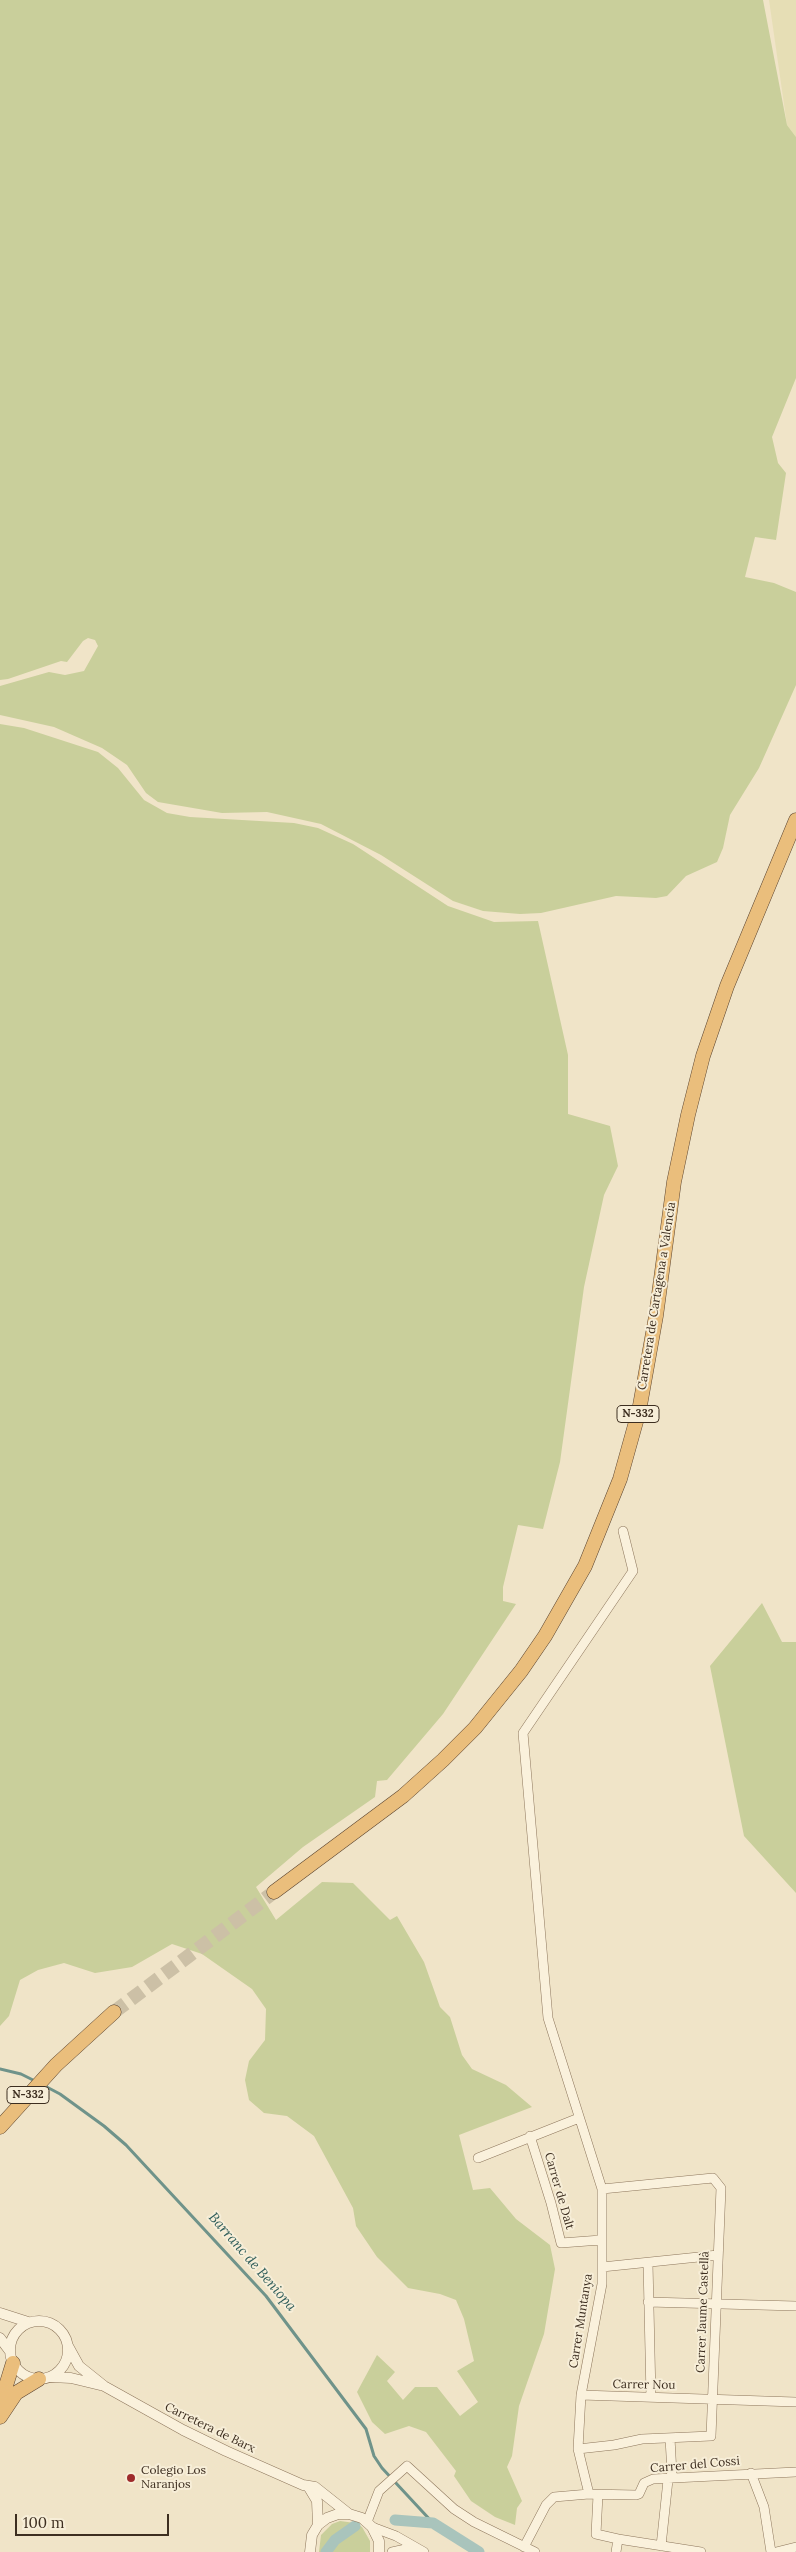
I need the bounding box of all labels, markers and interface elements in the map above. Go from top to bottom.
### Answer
street label: Carretera de Cartagena a Valencia [635,1201,679,1391]
road number: N-332 [617,1406,659,1422]
road number: N-332 [7,2086,49,2104]
street label: Carrer de Dalt [541,2151,577,2231]
water label: Barranc de Beniopa [205,2209,299,2315]
street label: Carrer Jaume Castellà [694,2251,712,2373]
street label: Carrer Muntanya [566,2273,596,2369]
street label: Carrer Nou [612,2377,676,2393]
street label: Carretera de Barx [162,2400,258,2456]
street label: Carrer del Cossi [650,2454,740,2476]
place label: Colegio Los Naranjos [141,2464,206,2492]
marker: Colegio Los Naranjos [125,2472,137,2484]
scale bar [18,2504,171,2536]
text: 100 m [23,2513,64,2532]

